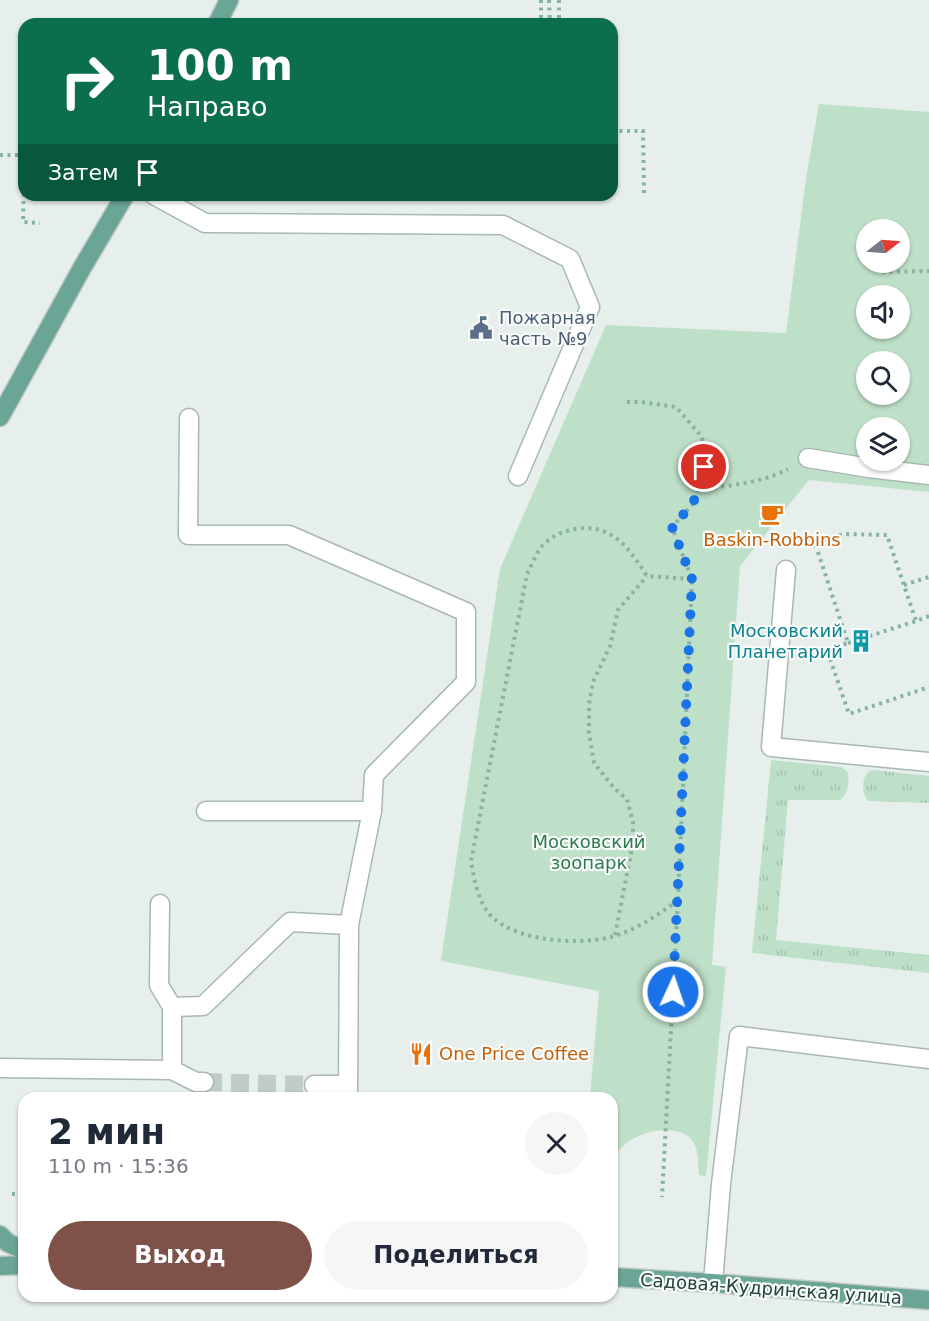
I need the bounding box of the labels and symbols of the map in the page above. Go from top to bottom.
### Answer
north arrow [856,219,910,273]
place label: Пожарная часть №9 [499,307,596,349]
public building icon: Пожарная часть №9 [468,315,494,341]
pin [678,441,729,492]
cafe icon: Baskin-Robbins [759,501,785,527]
place label: Baskin-Robbins [703,529,841,550]
place label: Московский Планетарий [728,620,843,662]
building icon: Московский Планетарий [848,628,874,654]
park label: Московский зоопарк [532,831,646,873]
position arrow [641,960,705,1024]
restaurant icon: One Price Coffee [408,1041,434,1067]
place label: One Price Coffee [439,1043,589,1064]
street label: Садовая-Кудринская улица [639,1269,903,1308]

